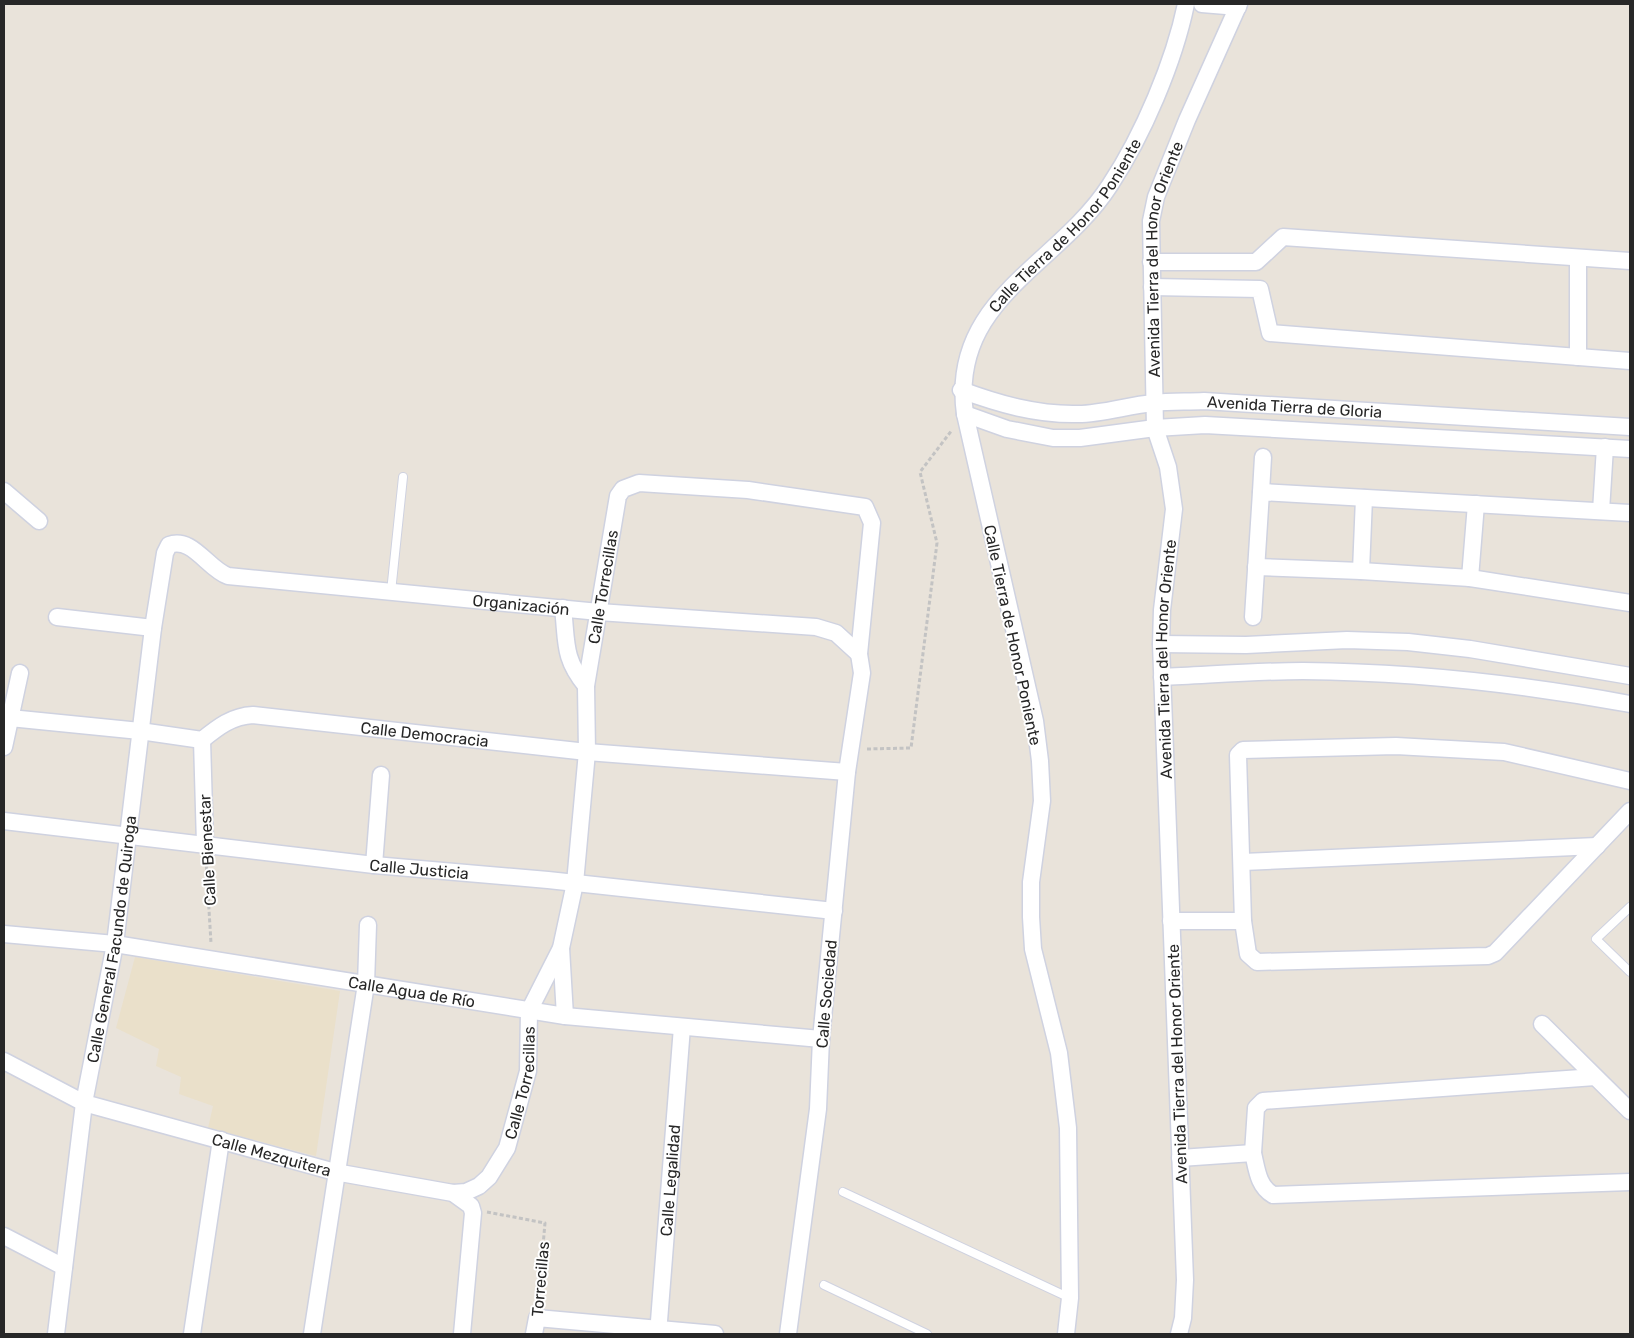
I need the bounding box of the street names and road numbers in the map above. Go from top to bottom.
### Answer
street label: Calle Tierra de Honor Poniente [985,135,1145,316]
street label: Avenida Tierra del Honor Oriente [1142,139,1187,378]
street label: Avenida Tierra de Gloria [1207,392,1383,422]
street label: Calle Tierra de Honor Poniente [980,523,1045,747]
street label: Calle Torrecillas [584,529,622,645]
street label: Avenida Tierra del Honor Oriente [1152,538,1180,779]
street label: Organización [472,591,570,619]
street label: Calle Democracia [360,718,490,751]
street label: Calle Bienestar [195,794,220,906]
street label: Calle General Facundo de Quiroga [83,814,140,1064]
street label: Calle Justicia [369,856,470,883]
street label: Calle Sociedad [812,939,841,1049]
street label: Avenida Tierra del Honor Oriente [1164,944,1191,1184]
street label: Calle Agua de Río [347,972,477,1011]
street label: Calle Torrecillas [501,1026,539,1142]
street label: Calle Legalidad [657,1124,684,1237]
street label: Calle Mezquitera [210,1130,333,1181]
street label: Torrecillas [528,1241,553,1317]

